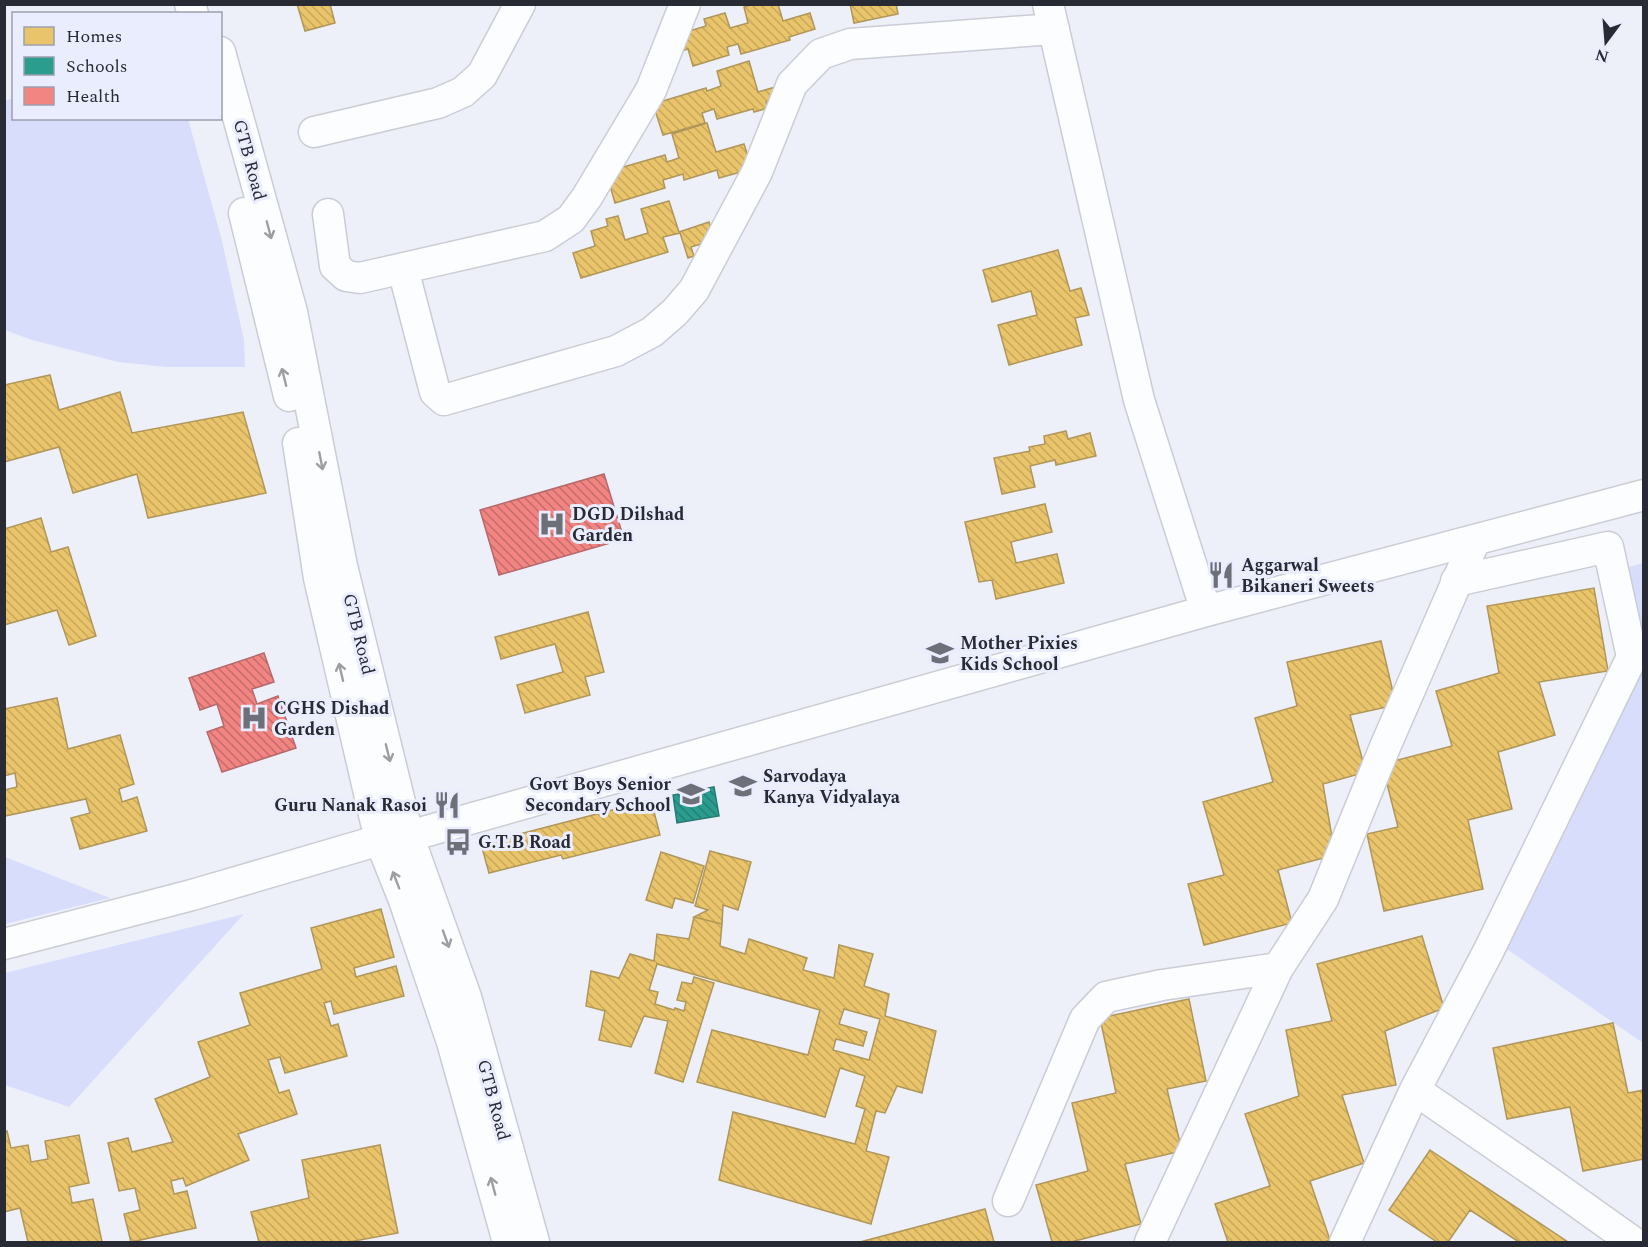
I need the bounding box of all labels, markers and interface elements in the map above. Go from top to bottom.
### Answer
legend [12,12,222,120]
north arrow [1576,12,1636,72]
text: Homes [66,23,122,50]
text: N [1593,42,1612,69]
text: Schools [66,53,128,80]
text: Health [66,83,120,110]
street label: GTB Road [226,117,273,204]
one-way arrow [264,220,275,239]
one-way arrow [278,368,289,388]
one-way arrow [316,451,327,470]
place label: DGD Dilshad Garden [572,501,685,549]
hospital icon: DGD Dilshad Garden [537,509,567,539]
place label: Aggarwal Bikaneri Sweets [1241,552,1375,600]
restaurant icon: Aggarwal Bikaneri Sweets [1206,560,1236,590]
street label: GTB Road [335,591,382,678]
place label: Mother Pixies Kids School [960,630,1078,678]
school or university icon: Mother Pixies Kids School [925,638,955,668]
one-way arrow [335,662,347,681]
place label: CGHS Dishad Garden [274,695,390,743]
hospital icon: CGHS Dishad Garden [239,703,269,733]
one-way arrow [382,743,394,762]
place label: Sarvodaya Kanya Vidyalaya [763,763,901,811]
place label: Govt Boys Senior Secondary School [525,771,671,819]
school or university icon: Sarvodaya Kanya Vidyalaya [728,771,758,801]
school or university icon: Govt Boys Senior Secondary School [676,779,706,809]
restaurant icon: Guru Nanak Rasoi [432,790,462,820]
place label: Guru Nanak Rasoi [274,792,427,819]
bus stop icon: G.T.B Road [443,827,473,857]
place label: G.T.B Road [478,829,572,856]
one-way arrow [390,871,401,890]
one-way arrow [441,929,452,948]
street label: GTB Road [470,1057,517,1144]
one-way arrow [487,1177,498,1196]

